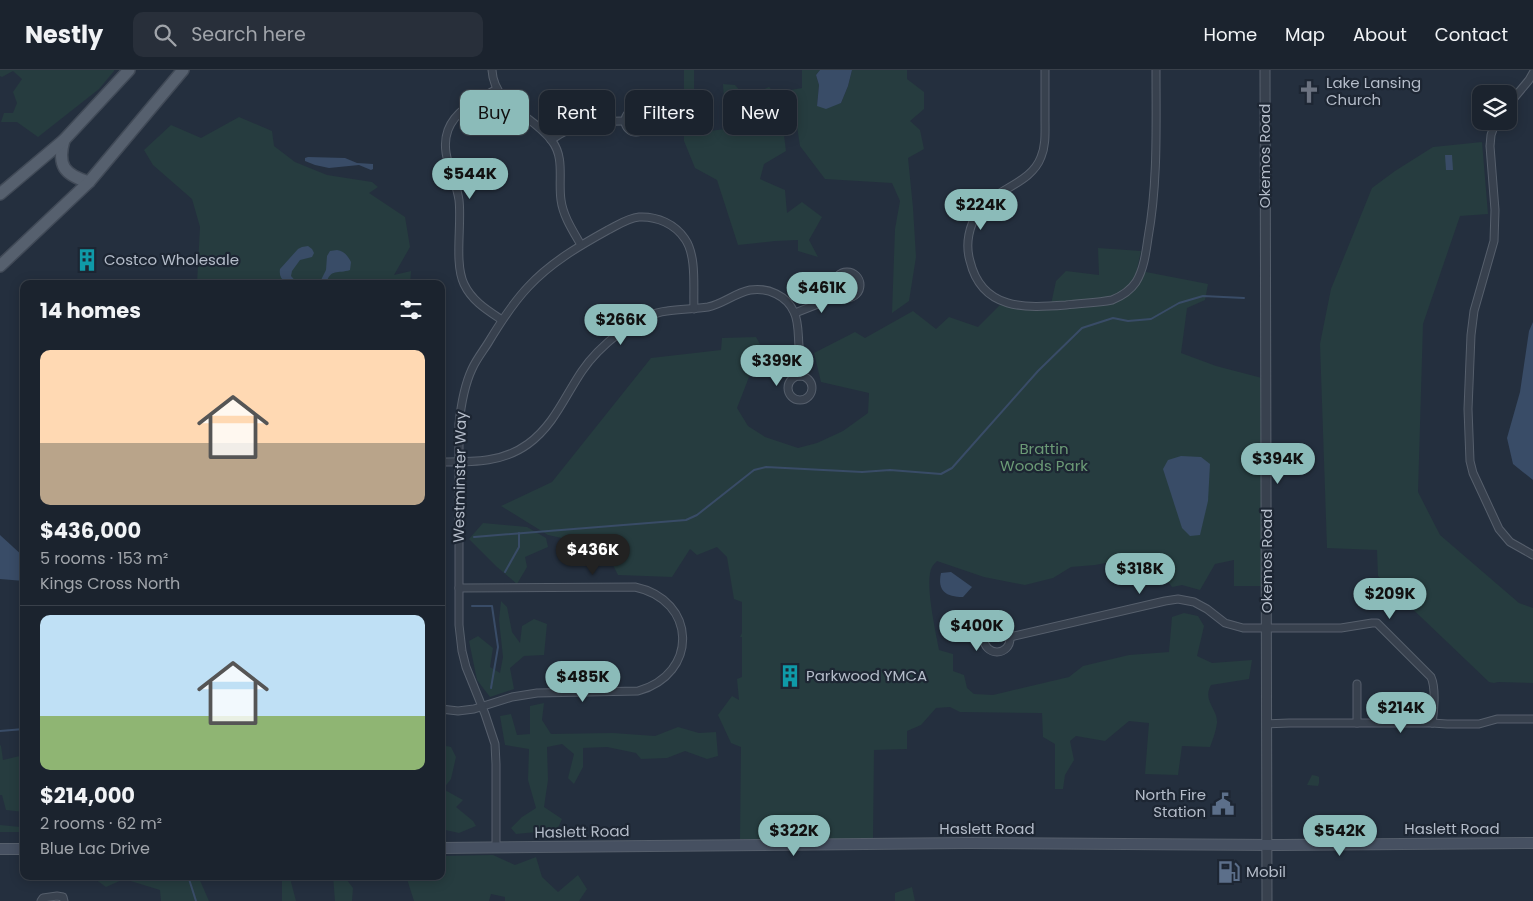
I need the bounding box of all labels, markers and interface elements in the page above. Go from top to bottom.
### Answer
search box [133,12,483,57]
text: Nestly [25,18,103,51]
icon: search [151,21,179,49]
text: Search here [191,21,306,48]
text: Home [1203,22,1257,47]
text: Map [1285,22,1325,47]
text: About [1353,22,1407,47]
text: Contact [1435,22,1508,47]
place label: Lake Lansing Church [1326,72,1421,110]
church icon: Lake Lansing Church [1296,79,1322,105]
map controls [1472,85,1517,130]
button: layers [1472,85,1517,130]
chip: Buy [460,90,529,135]
chip: Rent [539,90,615,135]
chip: Filters [625,90,713,135]
chip: New [723,90,797,135]
street label: Okemos Road [1254,104,1275,208]
pin: $544K [435,158,505,200]
text: $544K [443,162,497,185]
pin: $224K [946,189,1016,231]
text: $224K [956,193,1006,216]
building icon: Costco Wholesale [74,247,100,273]
place label: Costco Wholesale [104,249,239,270]
pin: $461K [787,272,857,314]
text: $461K [798,276,846,299]
text: 14 homes [40,296,141,325]
icon: filters [397,296,425,324]
pin: $266K [586,304,656,346]
text: $266K [595,308,647,331]
pin: $399K [742,344,812,387]
text: $399K [751,349,803,372]
icon: home [188,382,278,472]
street label: Westminster Way [448,411,471,543]
park label: Brattin Woods Park [1000,438,1088,476]
pin: $394K [1243,442,1313,485]
text: $394K [1252,447,1304,470]
street label: Okemos Road [1256,509,1277,613]
text: $436,000 [40,516,141,545]
pin: $436K [558,534,628,576]
text: $436K [567,538,619,561]
text: 5 rooms · 153 m² [40,547,168,570]
pin: $318K [1105,552,1175,595]
text: $318K [1116,557,1164,580]
text: Kings Cross North [40,572,180,595]
pin: $209K [1355,578,1425,620]
text: $209K [1364,582,1416,605]
pin: $400K [942,610,1012,652]
text: $400K [950,614,1004,637]
icon: home [188,648,278,738]
pin: $485K [548,660,618,703]
building icon: Parkwood YMCA [777,663,803,689]
text: $485K [556,665,610,688]
place label: Parkwood YMCA [806,665,927,686]
pin: $214K [1366,692,1436,734]
text: $214K [1377,696,1425,719]
text: $214,000 [40,781,135,810]
place label: North Fire Station [1135,784,1206,822]
public building icon: North Fire Station [1210,791,1236,817]
text: 2 rooms · 62 m² [40,812,162,835]
pin: $322K [759,814,829,857]
pin: $542K [1305,814,1375,857]
street label: Haslett Road [939,818,1035,839]
street label: Haslett Road [1404,818,1500,839]
text: $322K [769,819,819,842]
text: $542K [1314,819,1366,842]
street label: Haslett Road [534,820,630,843]
text: Blue Lac Drive [40,837,150,860]
fuel station icon: Mobil [1216,859,1242,885]
place label: Mobil [1246,861,1286,882]

